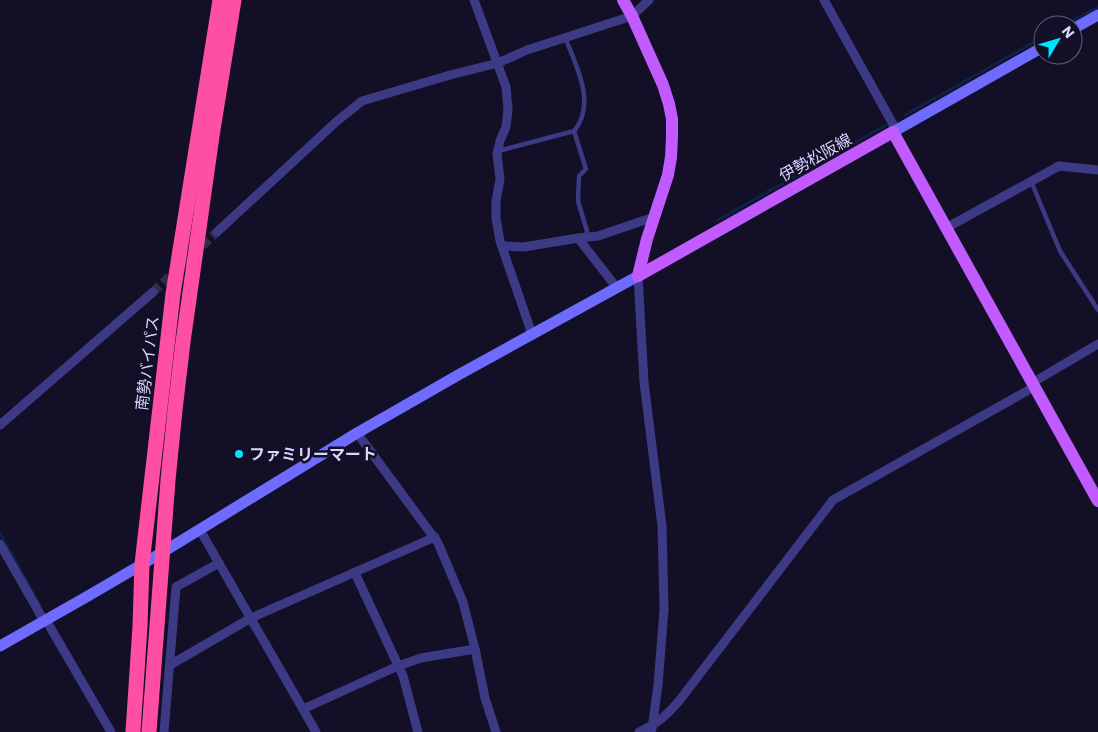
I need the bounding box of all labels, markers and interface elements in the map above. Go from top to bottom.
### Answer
north arrow [1033,15,1083,65]
text: N [1057,22,1079,42]
street label: 伊勢松阪線 [775,128,856,187]
street label: 南勢バイパス [130,314,165,412]
place label: ファミリーマート [249,443,377,466]
marker: ファミリーマート [233,448,245,460]

